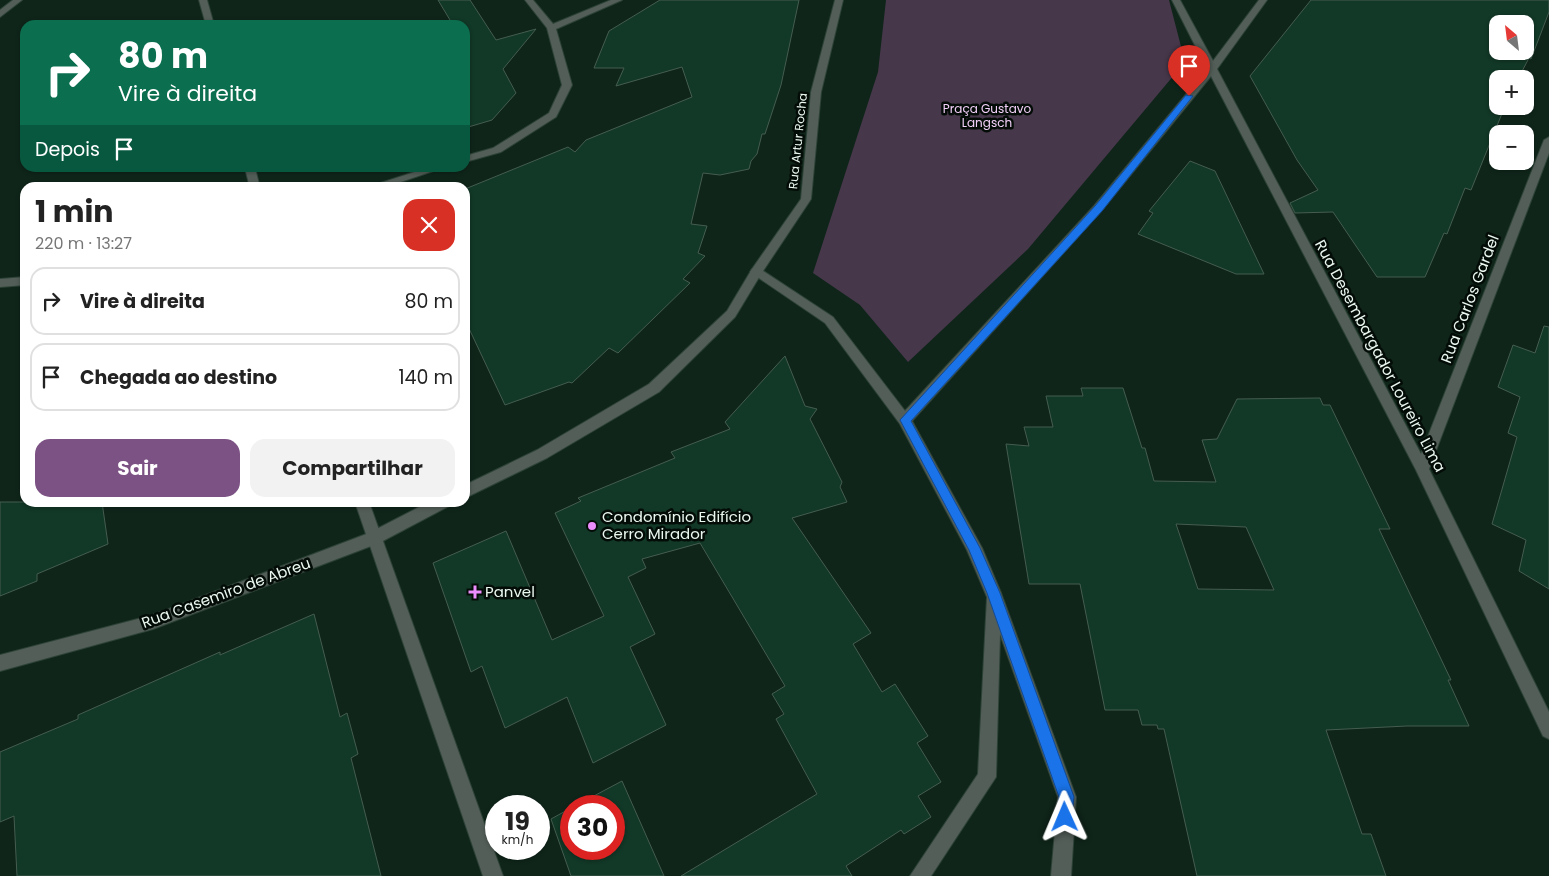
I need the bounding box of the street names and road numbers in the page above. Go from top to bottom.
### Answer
street label: Rua Artur Rocha [784,92,811,190]
street label: Rua Carlos Gardel [1435,232,1504,366]
street label: Rua Desembargador Loureiro Lima [1310,236,1451,476]
street label: Rua Casemiro de Abreu [138,552,313,633]

